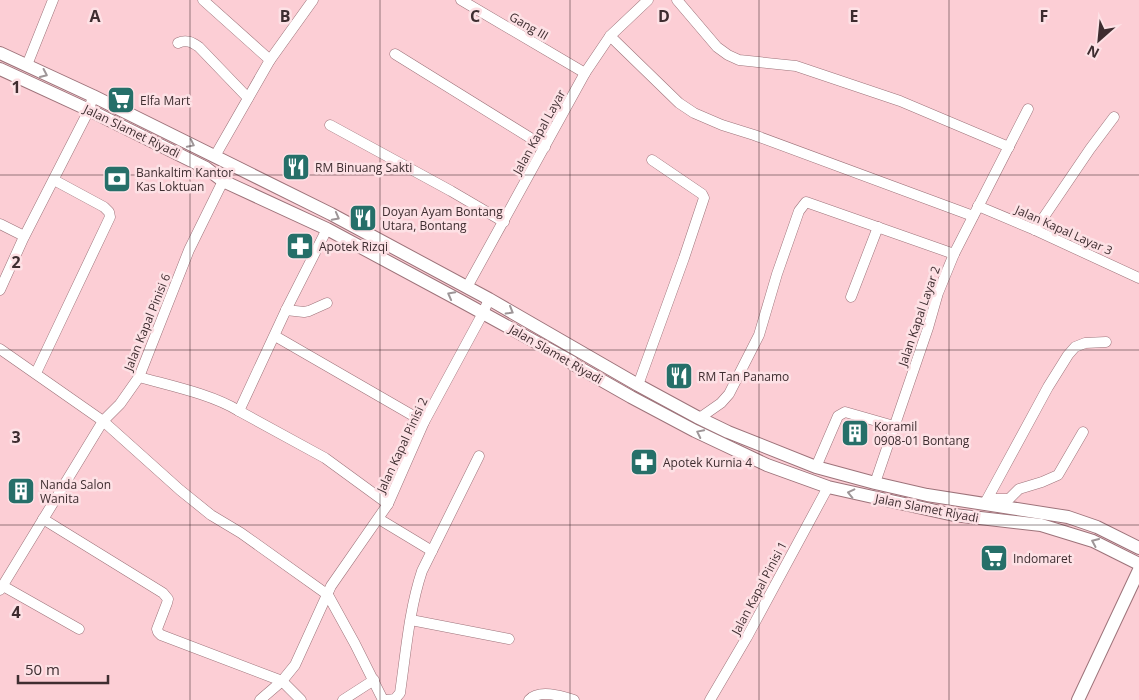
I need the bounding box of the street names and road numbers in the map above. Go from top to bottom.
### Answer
street label: Gang III [506,8,552,44]
street label: Jalan Kapal Layar [508,86,569,178]
street label: Jalan Slamet Riyadi [80,100,183,162]
street label: Jalan Kapal Layar 3 [1012,201,1115,259]
street label: Jalan Kapal Layar 2 [894,264,944,369]
street label: Jalan Kapal Pinisi 6 [119,271,174,374]
street label: Jalan Slamet Riyadi [505,320,606,388]
street label: Jalan Kapal Pinisi 2 [372,394,432,496]
street label: Jalan Slamet Riyadi [873,489,980,526]
street label: Jalan Kapal Pinisi 1 [727,538,791,639]

